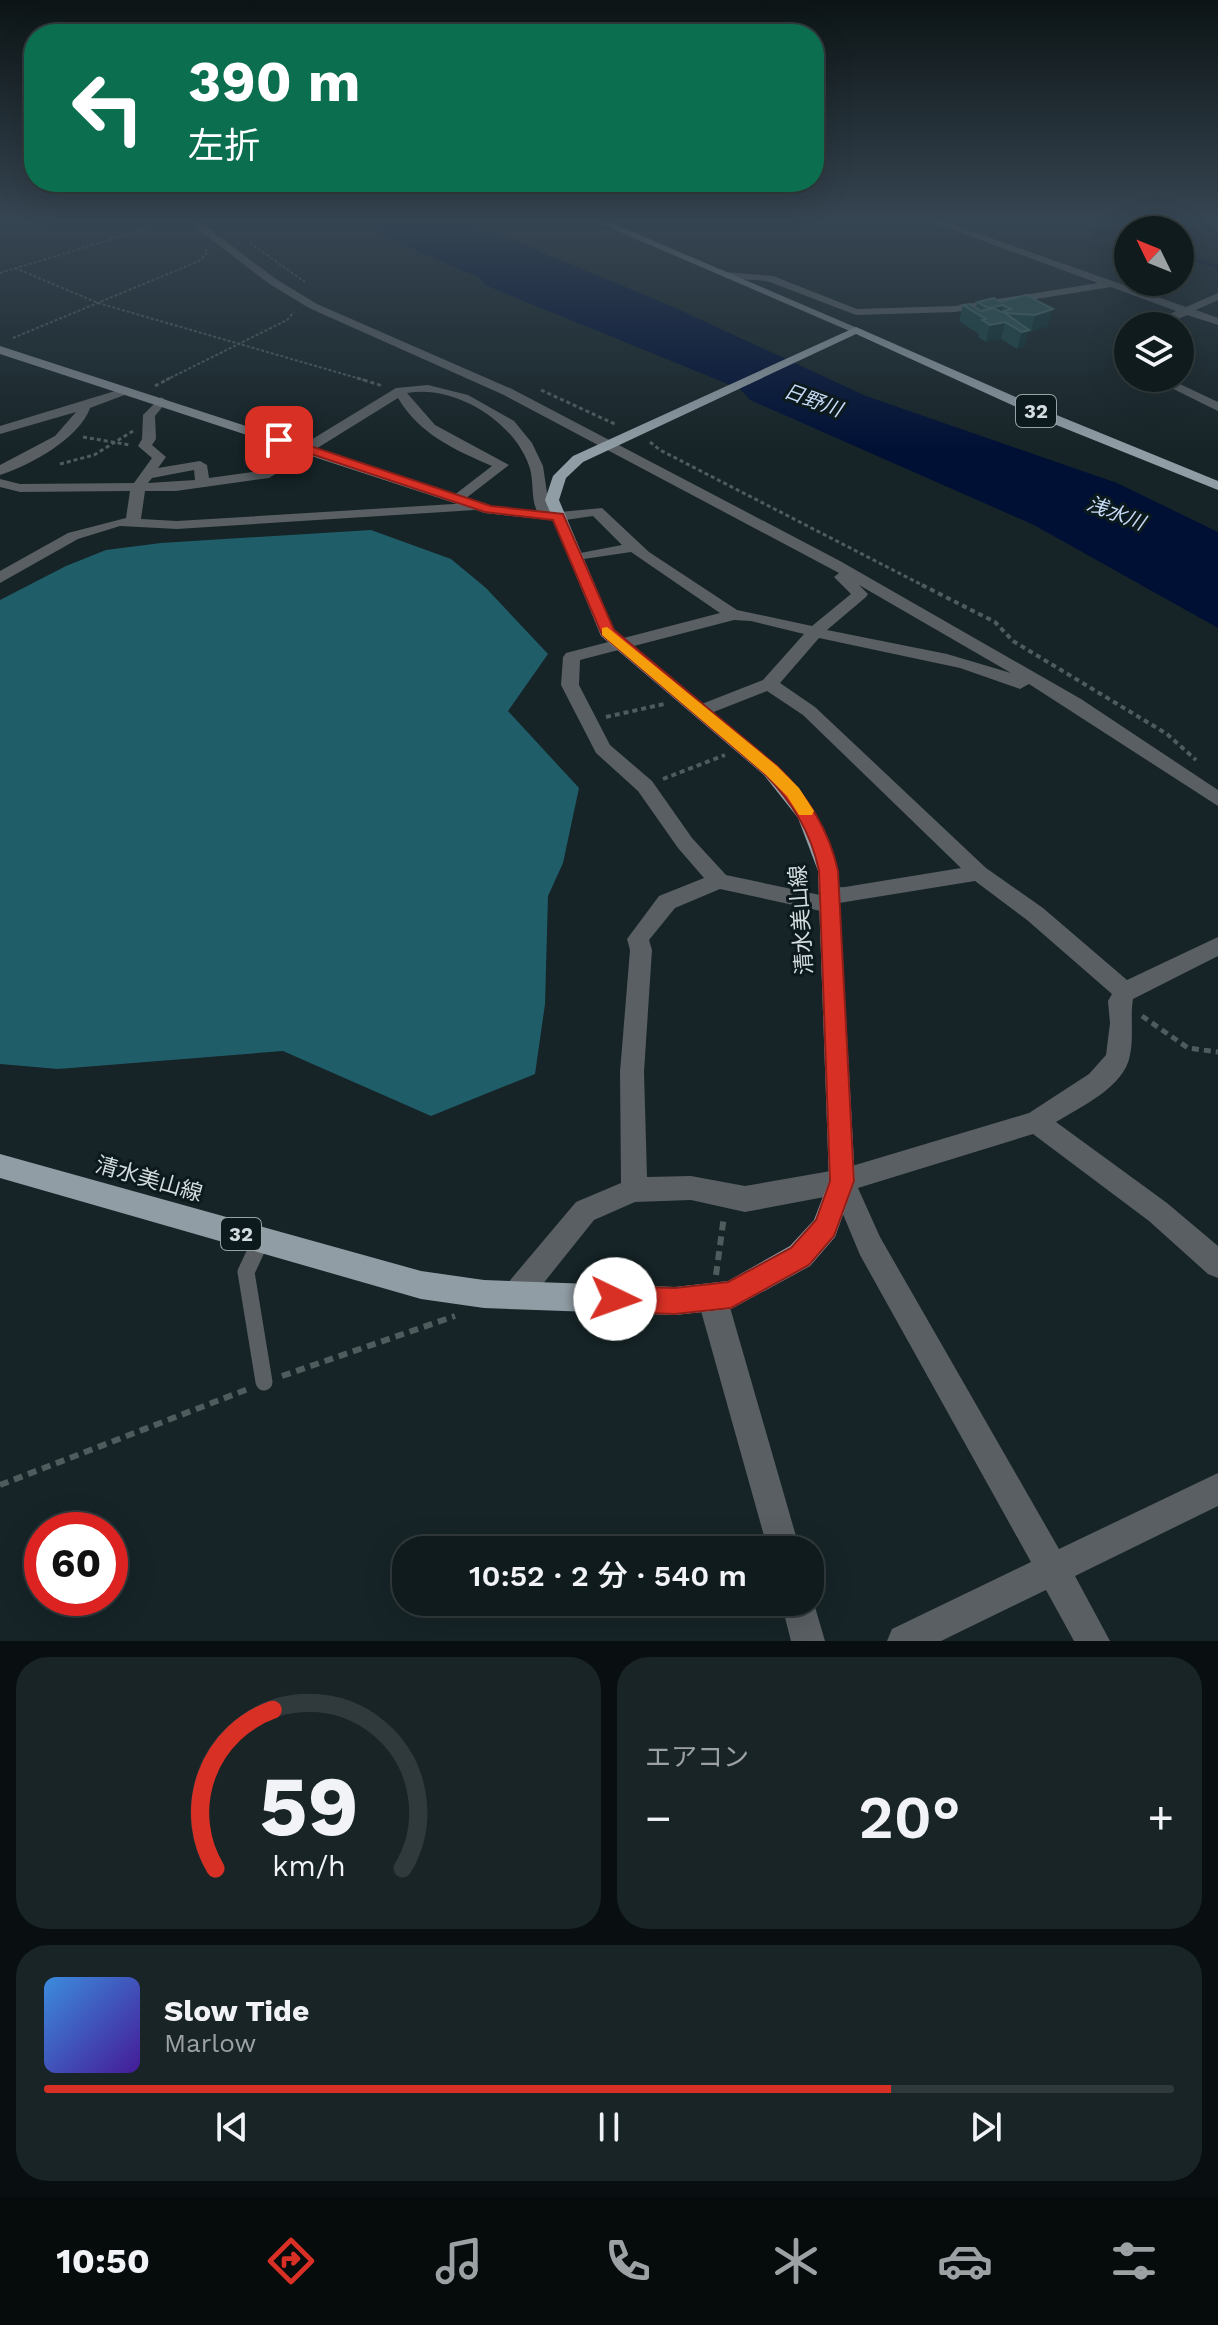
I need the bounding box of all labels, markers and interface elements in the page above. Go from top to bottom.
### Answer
text: 390 m [188,49,360,115]
icon: left [56,56,160,160]
text: 左折 [188,125,260,167]
north arrow [1114,216,1194,296]
map controls [1114,216,1194,392]
button: layers [1114,312,1194,392]
water label: 日野川 [781,378,847,422]
road number: 32 [1016,395,1056,427]
pin [245,406,313,474]
icon: arrive [257,418,301,462]
water label: 浅水川 [1084,491,1150,536]
street label: 清水美山線 [785,864,817,976]
street label: 清水美山線 [93,1152,205,1206]
road number: 32 [221,1218,261,1250]
position arrow [573,1257,657,1341]
speed limit sign: 60 [24,1512,128,1616]
text: 10:52 · 2 分 · 540 m [469,1558,747,1593]
text: エアコン [645,1742,749,1772]
text: 59 [259,1758,358,1855]
text: 20° [858,1782,961,1853]
text: − [645,1792,672,1844]
text: + [1147,1792,1174,1844]
text: km/h [272,1849,345,1883]
text: Slow Tide [164,1993,309,2028]
text: Marlow [164,2028,256,2058]
icon: previous [210,2105,254,2149]
icon: pause [587,2105,631,2149]
icon: next [964,2105,1008,2149]
icon: directions [263,2233,319,2289]
icon: music [431,2233,487,2289]
icon: phone [600,2233,656,2289]
icon: climate [768,2233,824,2289]
icon: car [937,2233,993,2289]
icon: filters [1106,2233,1162,2289]
text: 10:50 [56,2240,150,2282]

